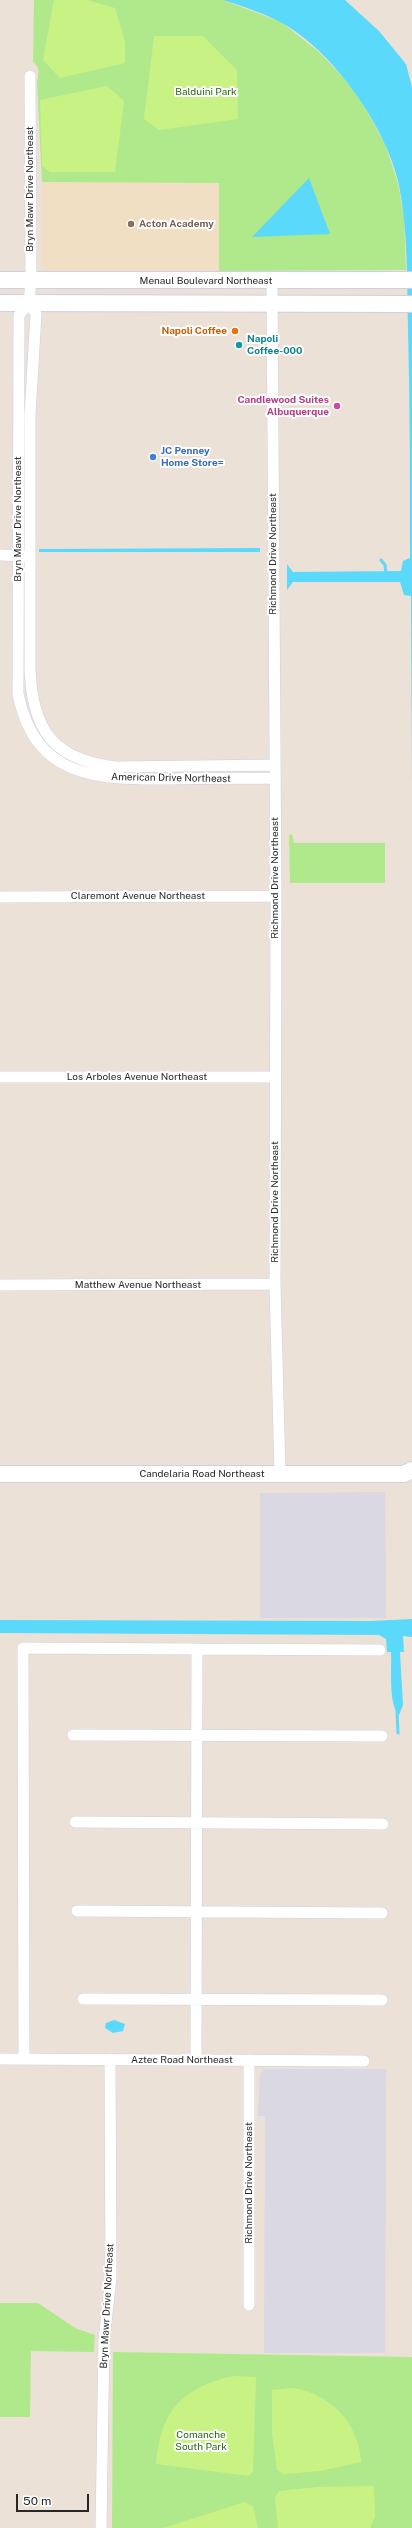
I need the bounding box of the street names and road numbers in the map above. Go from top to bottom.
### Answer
street label: Bryn Mawr Drive Northeast [24,126,36,252]
street label: Menaul Boulevard Northeast [140,275,272,287]
street label: Bryn Mawr Drive Northeast [12,456,24,582]
street label: Richmond Drive Northeast [267,493,279,615]
street label: American Drive Northeast [111,771,231,785]
street label: Richmond Drive Northeast [269,817,281,939]
street label: Claremont Avenue Northeast [71,890,205,902]
street label: Los Arboles Avenue Northeast [67,1071,207,1083]
street label: Richmond Drive Northeast [269,1141,281,1263]
street label: Matthew Avenue Northeast [75,1279,201,1291]
street label: Candelaria Road Northeast [139,1468,265,1480]
street label: Aztec Road Northeast [131,2054,233,2066]
street label: Richmond Drive Northeast [243,2122,255,2244]
street label: Bryn Mawr Drive Northeast [98,2243,116,2369]

